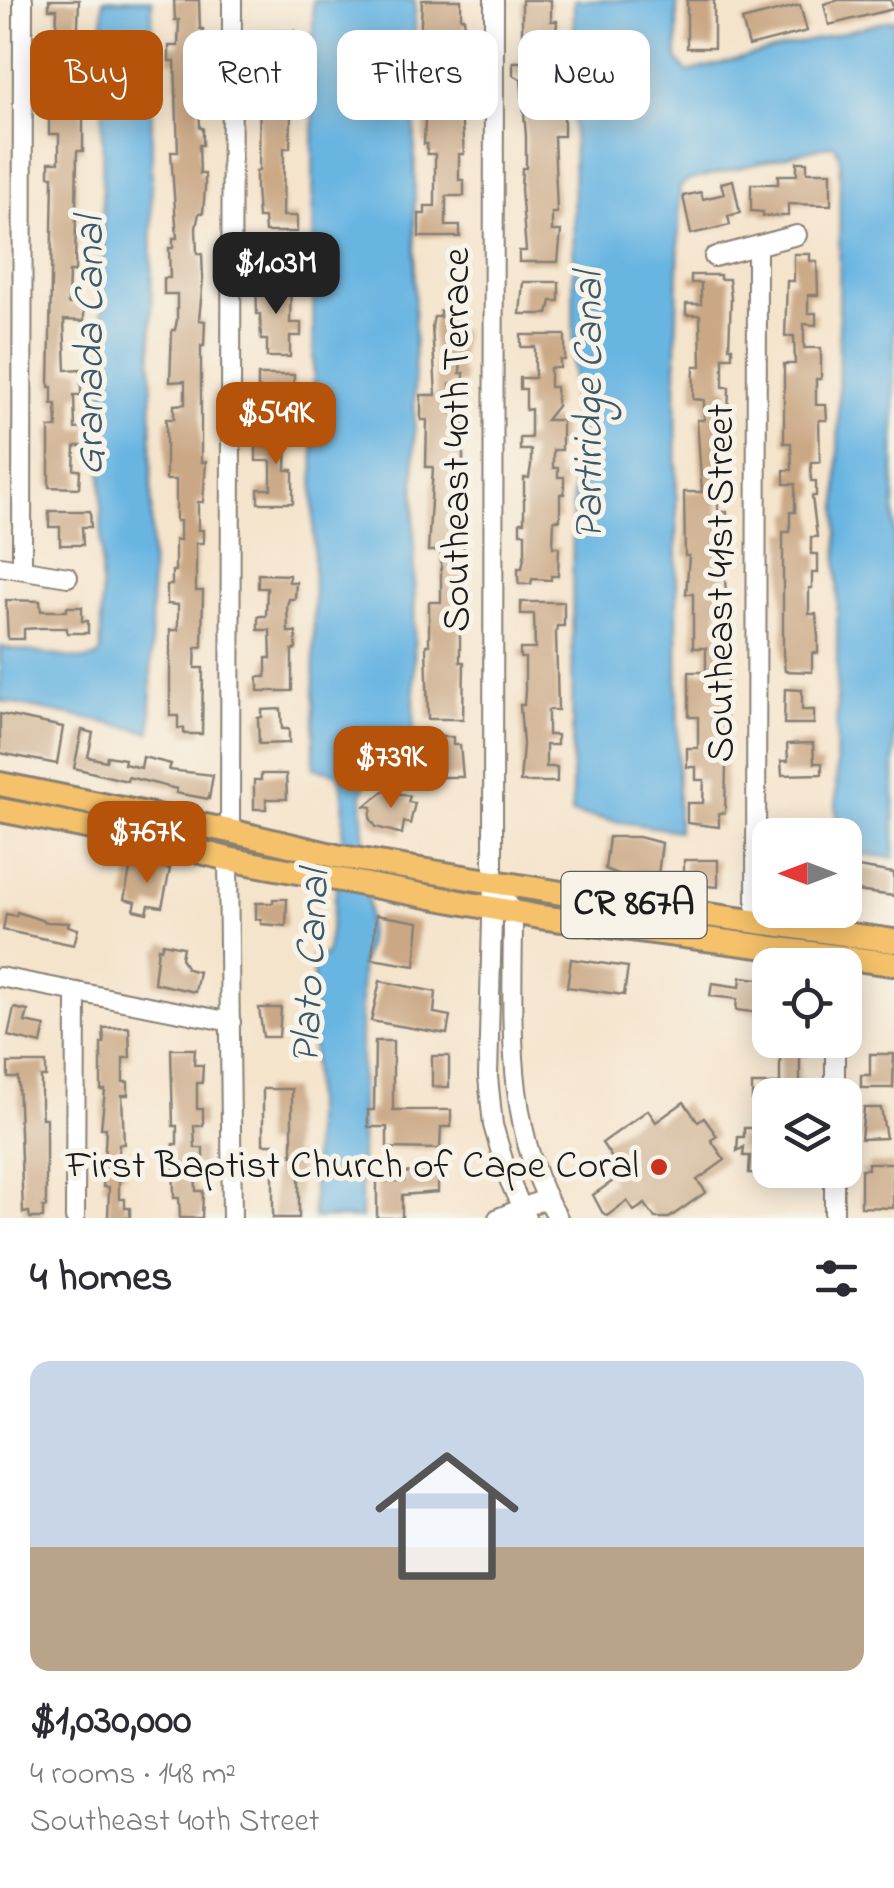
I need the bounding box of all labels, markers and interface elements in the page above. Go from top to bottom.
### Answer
chip: Buy [30,30,163,120]
chip: Rent [183,30,317,120]
chip: Filters [337,30,498,120]
chip: New [518,30,650,120]
water label: Granada Canal [61,212,122,475]
pin: $1.03M [195,232,357,317]
text: $1.03M [235,241,317,288]
street label: Southeast 40th Terrace [429,248,488,632]
water label: Partiridge Canal [560,267,622,540]
pin: $549K [206,382,346,467]
text: $549K [238,391,314,438]
street label: Southeast 41st Street [693,404,752,762]
pin: $739K [321,726,461,811]
text: $739K [356,735,426,782]
pin: $767K [77,801,217,886]
text: $767K [109,810,185,857]
north arrow [752,818,862,928]
map controls [752,818,862,1188]
water label: Plato Canal [276,864,348,1066]
road number: CR 867A [562,872,706,938]
button: locate [752,948,862,1058]
button: layers [752,1078,862,1188]
place label: First Baptist Church of Cape Coral [65,1138,639,1197]
marker: First Baptist Church of Cape Coral [648,1156,670,1178]
text: 4 homes [30,1248,172,1309]
icon: filters [809,1251,864,1306]
icon: home [357,1426,537,1606]
text: $1,030,000 [30,1691,191,1752]
text: 4 rooms · 148 m² [30,1752,236,1799]
text: Southeast 40th Street [30,1799,320,1846]

